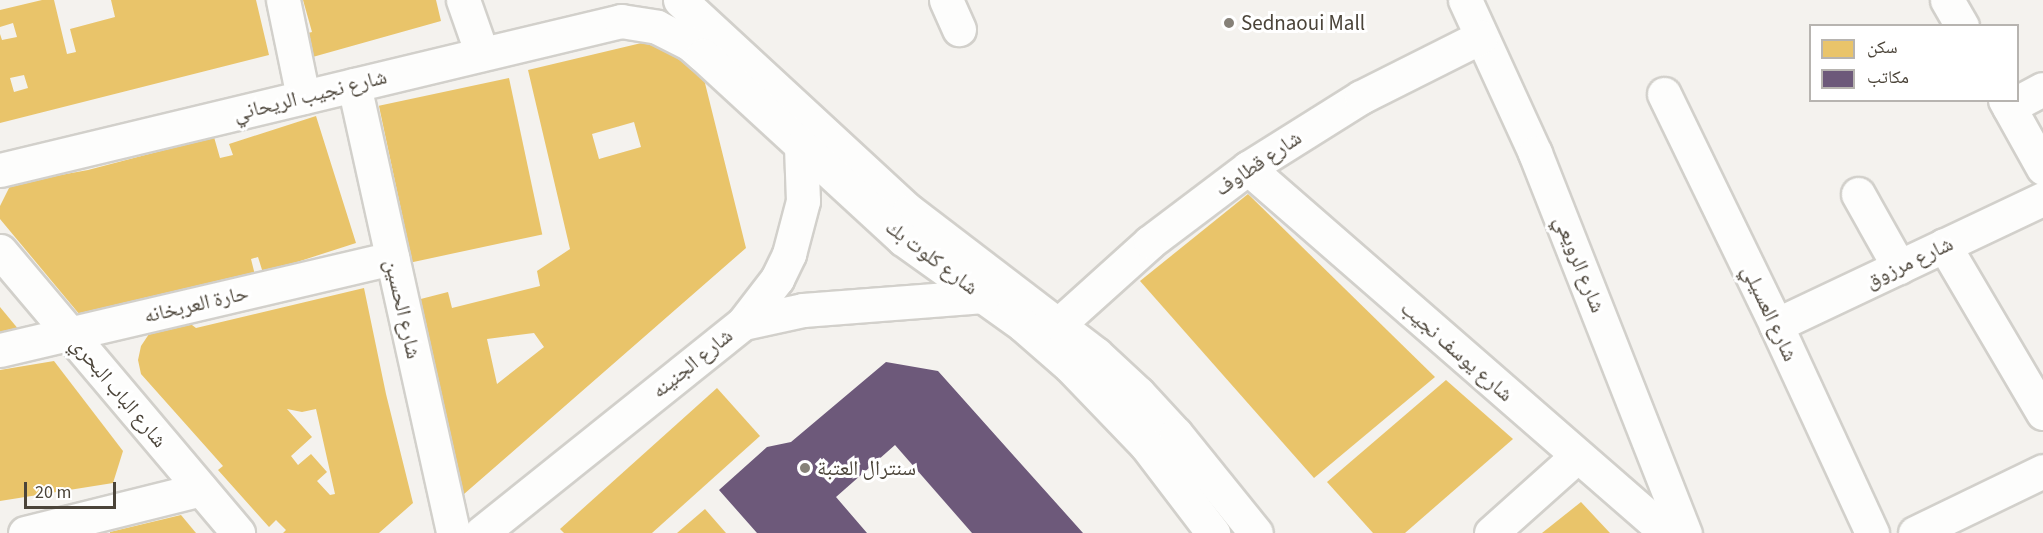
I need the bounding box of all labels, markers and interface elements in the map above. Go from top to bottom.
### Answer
place label: Sednaoui Mall [1241,10,1365,36]
marker: Sednaoui Mall [1222,16,1236,30]
legend [1809,24,2019,102]
text: سكن [1867,35,1898,60]
street label: شارع نجيب الريحاني [231,64,389,126]
text: مكاتب [1867,65,1909,90]
street label: شارع قطاوف [1210,125,1306,201]
street label: شارع الرويعي [1549,212,1611,316]
street label: شارع كلوت بك [881,214,983,300]
street label: شارع مرزوق [1861,231,1957,293]
street label: شارع الحسين [379,257,427,361]
street label: شارع العسيلي [1737,261,1803,365]
street label: حارة العربخانه [141,280,251,328]
street label: شارع يوسف نجيب [1396,295,1518,407]
street label: شارع الجنينه [646,323,738,403]
street label: شارع الباب البحري [65,332,173,452]
place label: سنترال العتبة [817,455,916,481]
marker: سنترال العتبة [798,461,812,475]
scale bar [27,470,118,508]
text: 20 m [35,480,71,505]

